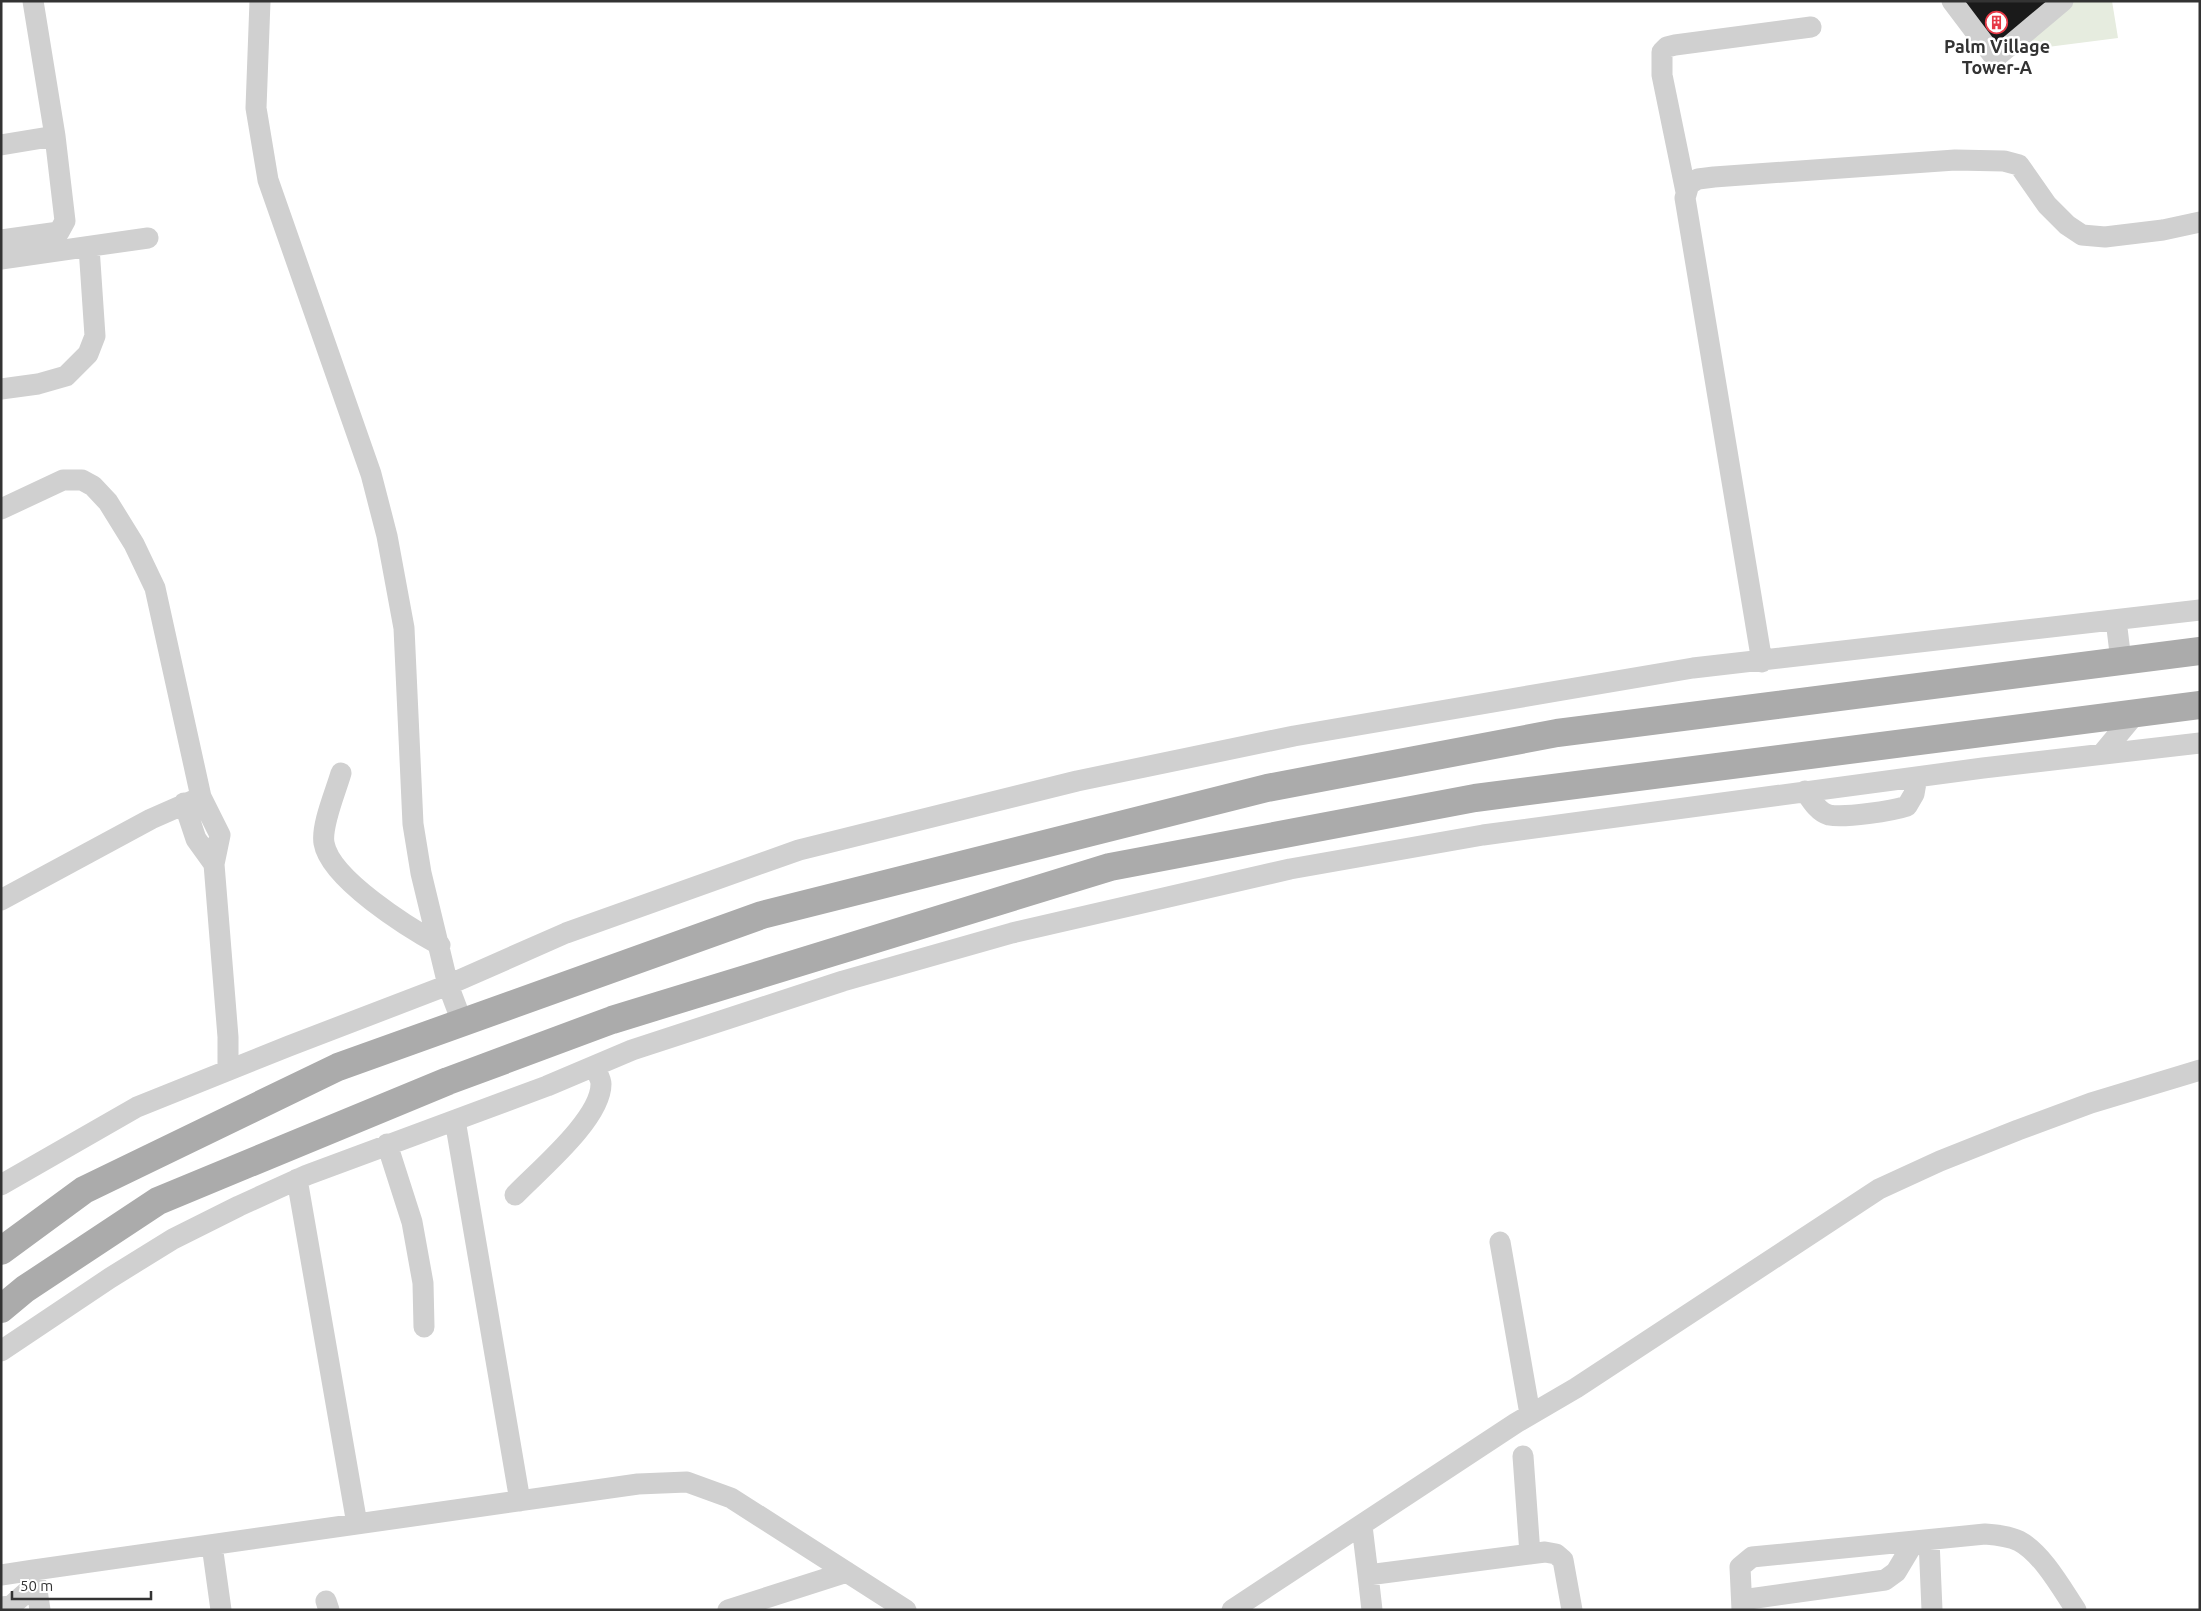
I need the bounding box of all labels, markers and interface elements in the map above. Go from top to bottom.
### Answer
building icon: Palm Village Tower-A [1985,10,2009,34]
place label: Palm Village Tower-A [1944,36,2050,77]
scale bar [12,1568,151,1600]
text: 50 m [20,1577,53,1594]

